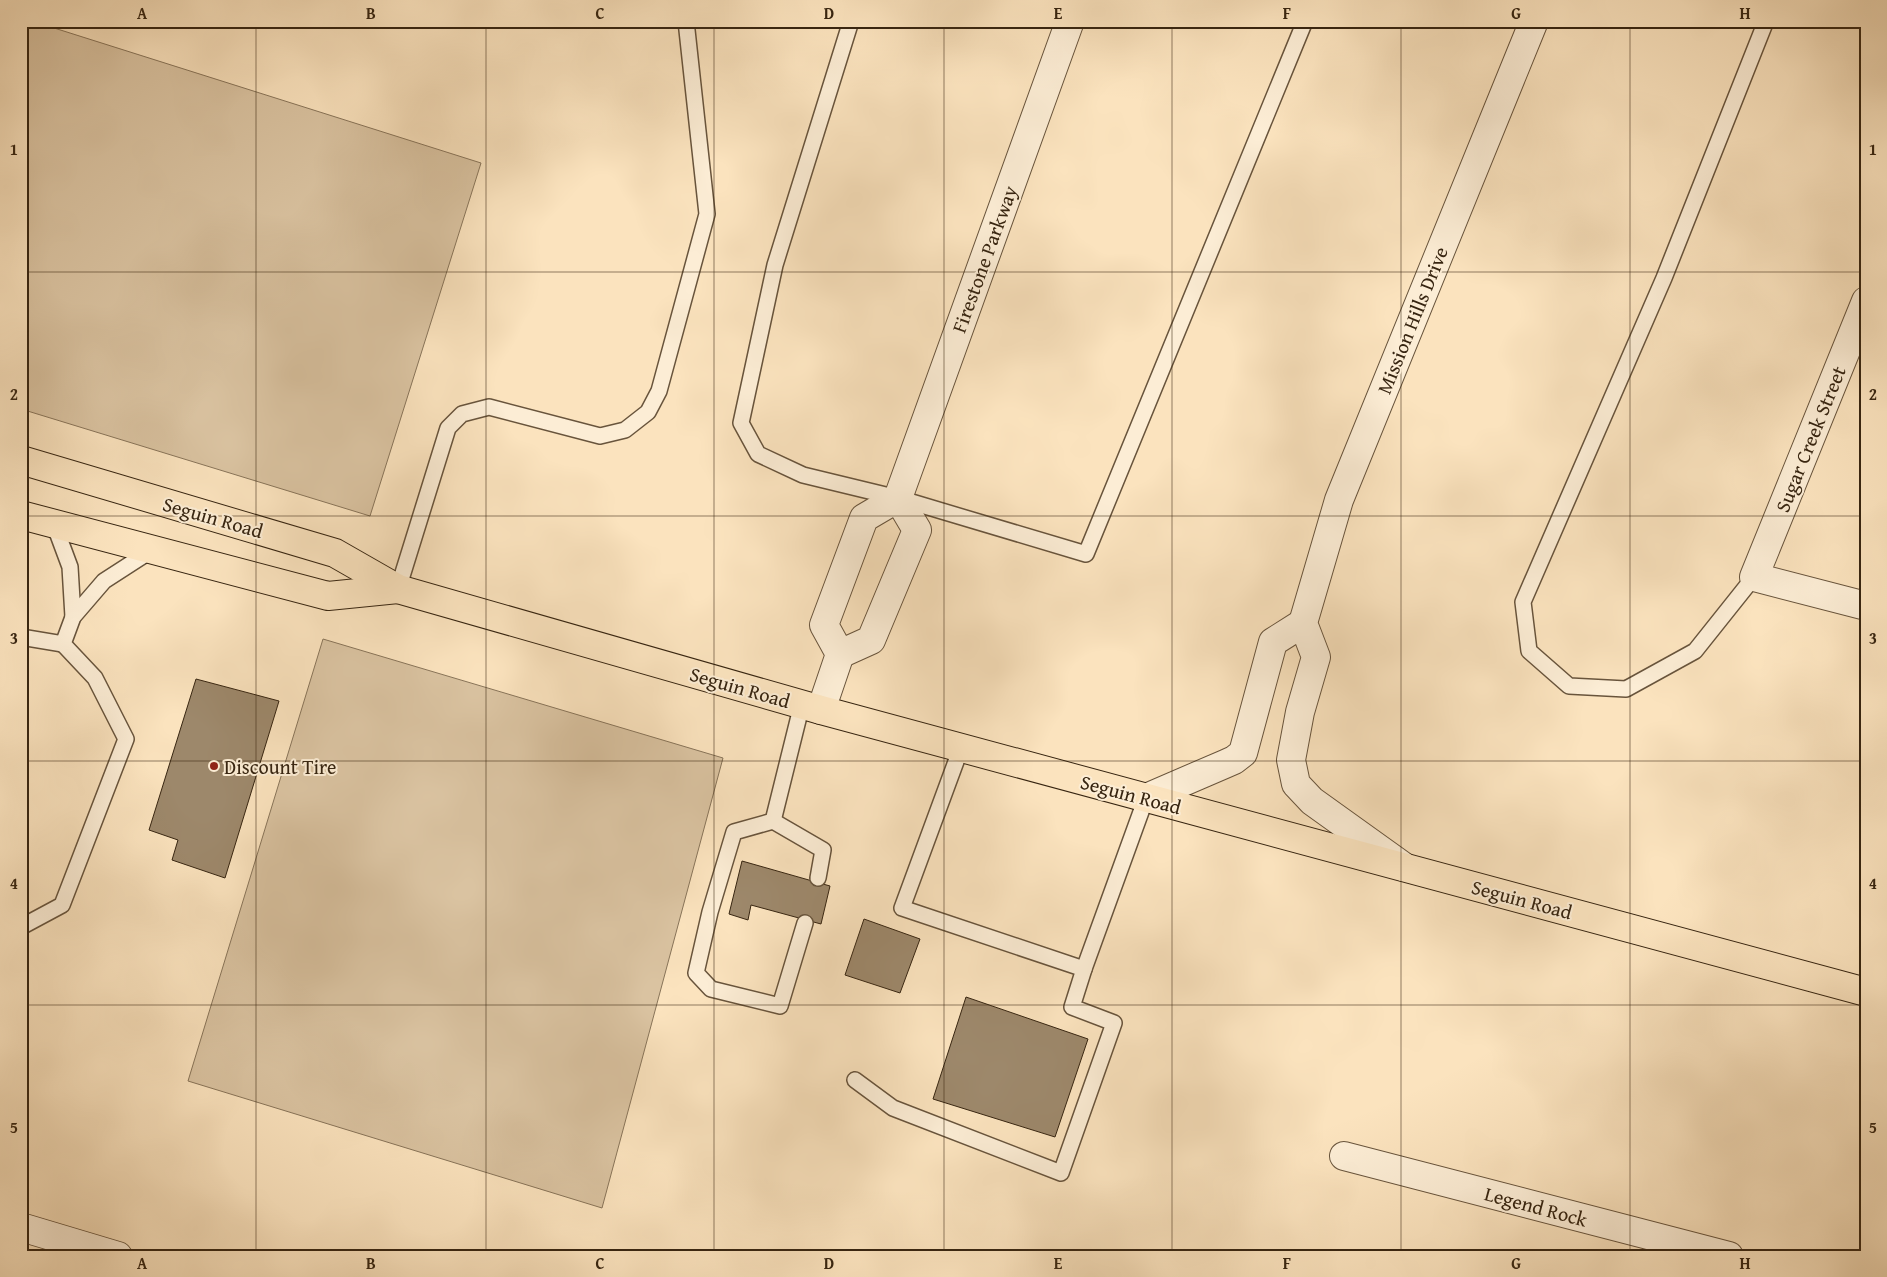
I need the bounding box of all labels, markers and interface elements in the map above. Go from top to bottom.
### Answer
text: A [137,1,148,25]
text: B [366,1,376,25]
text: C [595,1,605,25]
text: D [824,1,834,25]
text: E [1054,1,1063,25]
text: F [1283,1,1291,25]
text: G [1511,1,1521,25]
text: H [1739,1,1751,25]
text: 1 [10,137,18,161]
text: 1 [1869,137,1877,161]
street label: Firestone Parkway [944,181,1024,337]
street label: Mission Hills Drive [1369,242,1455,398]
street label: Sugar Creek Street [1767,362,1853,516]
text: 2 [10,382,18,406]
text: 2 [1869,382,1877,406]
street label: Seguin Road [159,489,267,545]
text: 3 [10,626,18,650]
text: 3 [1869,626,1877,650]
street label: Seguin Road [686,659,794,715]
place label: Discount Tire [224,752,336,781]
marker: Discount Tire [208,760,220,772]
street label: Seguin Road [1077,767,1185,821]
text: 4 [10,871,18,895]
text: 4 [1869,871,1877,895]
street label: Seguin Road [1468,872,1576,926]
text: 5 [10,1115,18,1139]
text: 5 [1869,1115,1877,1139]
street label: Legend Rock [1481,1178,1591,1234]
text: A [137,1251,148,1275]
text: B [366,1251,376,1275]
text: C [595,1251,605,1275]
text: D [824,1251,834,1275]
text: E [1054,1251,1063,1275]
text: F [1283,1251,1291,1275]
text: G [1511,1251,1521,1275]
text: H [1739,1251,1751,1275]

